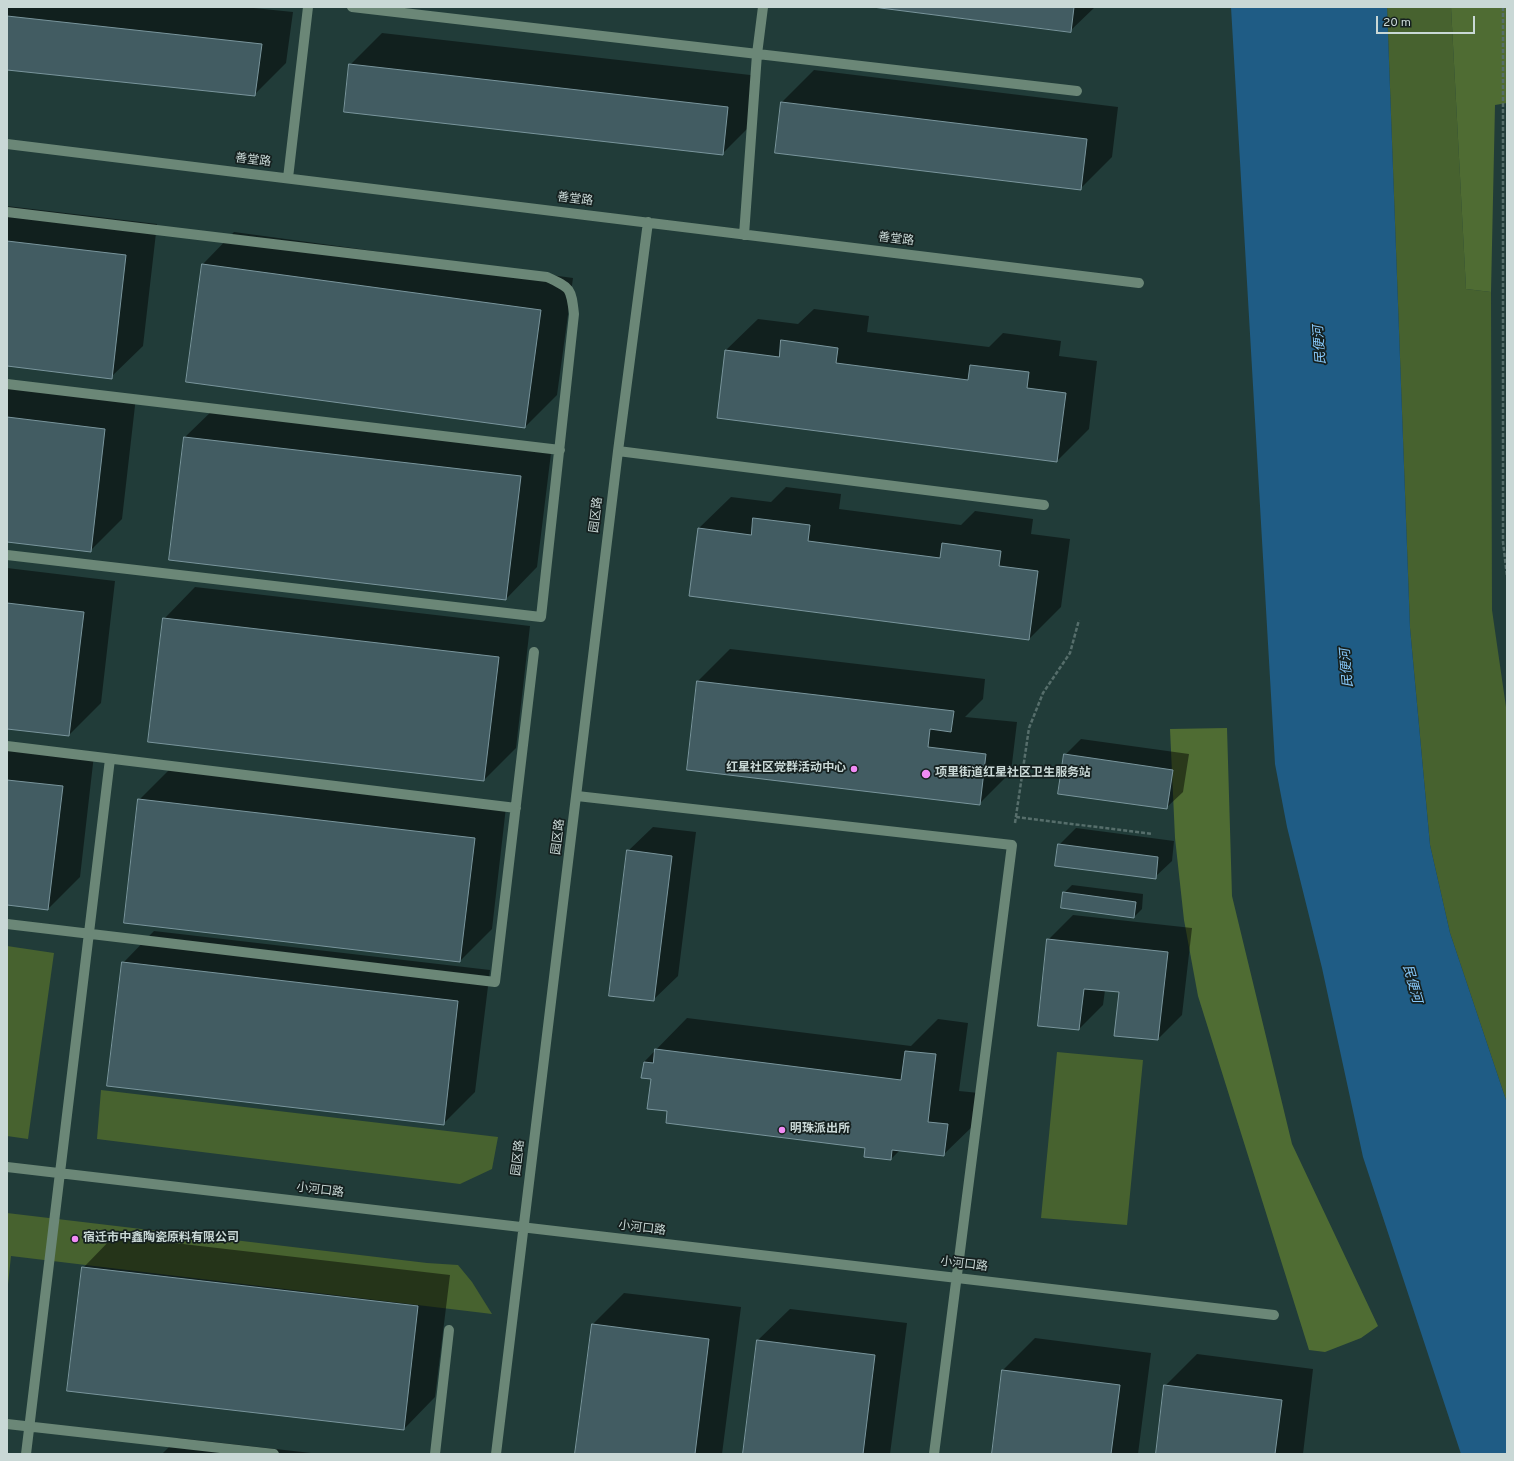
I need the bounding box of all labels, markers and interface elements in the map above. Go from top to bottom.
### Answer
scale bar [1378,8,1477,34]
text: 20 m [1383,15,1411,31]
street label: 善堂路 [234,152,272,170]
street label: 善堂路 [556,191,594,209]
street label: 善堂路 [877,231,915,249]
water label: 民便河 [1312,325,1330,365]
street label: 园区路 [588,496,606,534]
water label: 民便河 [1339,648,1357,688]
place label: 红星社区党群活动中心 [726,762,846,776]
marker: 红星社区党群活动中心 [849,764,859,774]
place label: 项里街道红星社区卫生服务站 [935,767,1091,781]
marker: 项里街道红星社区卫生服务站 [920,768,932,780]
street label: 园区路 [550,818,568,856]
water label: 民便河 [1398,963,1424,1005]
place label: 明珠派出所 [790,1123,850,1137]
marker: 明珠派出所 [777,1125,787,1135]
street label: 园区路 [510,1139,528,1177]
street label: 小河口路 [295,1181,345,1201]
street label: 小河口路 [617,1219,667,1239]
place label: 宿迁市中鑫陶瓷原料有限公司 [83,1232,239,1246]
marker: 宿迁市中鑫陶瓷原料有限公司 [70,1234,80,1244]
street label: 小河口路 [939,1255,989,1275]

